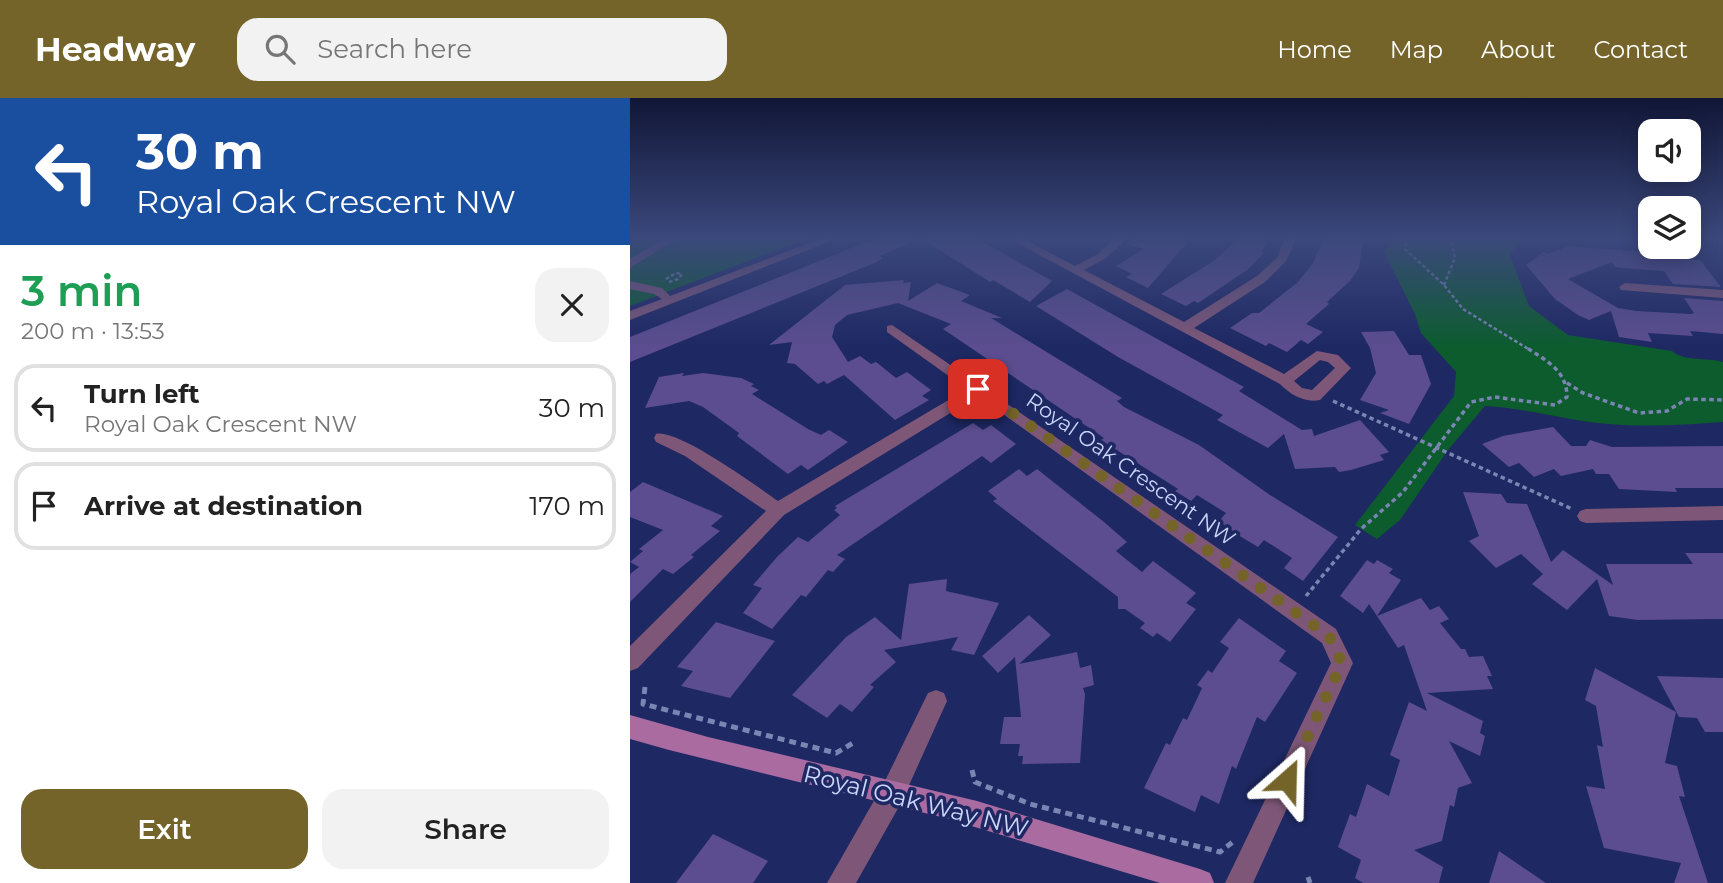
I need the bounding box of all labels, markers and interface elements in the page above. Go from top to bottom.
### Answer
search box [237,18,727,81]
text: Headway [35,29,195,69]
icon: search [261,30,299,68]
text: Search here [317,33,472,65]
text: Home [1277,35,1352,64]
text: Map [1390,35,1443,64]
text: About [1481,35,1555,64]
text: Contact [1593,35,1688,64]
map controls [1638,119,1701,259]
button: sound [1638,119,1701,182]
text: 30 m [136,122,264,181]
icon: left [21,126,112,217]
text: Royal Oak Crescent NW [136,182,516,221]
button: layers [1638,196,1701,259]
text: 3 min [21,265,142,317]
button: close [535,268,609,342]
text: 200 m · 13:53 [21,317,165,345]
pin [948,359,1008,419]
icon: arrive [959,370,997,408]
text: Turn left [84,378,200,410]
street label: Royal Oak Crescent NW [1022,387,1240,551]
icon: left [25,389,63,427]
text: 30 m [539,392,605,424]
text: Royal Oak Crescent NW [84,410,357,438]
icon: arrive [25,487,63,525]
text: Arrive at destination [84,490,363,522]
text: 170 m [529,490,605,522]
position arrow [1250,743,1324,817]
street label: Royal Oak Way NW [801,759,1031,843]
button: Exit [21,789,308,869]
button: Share [322,789,609,869]

